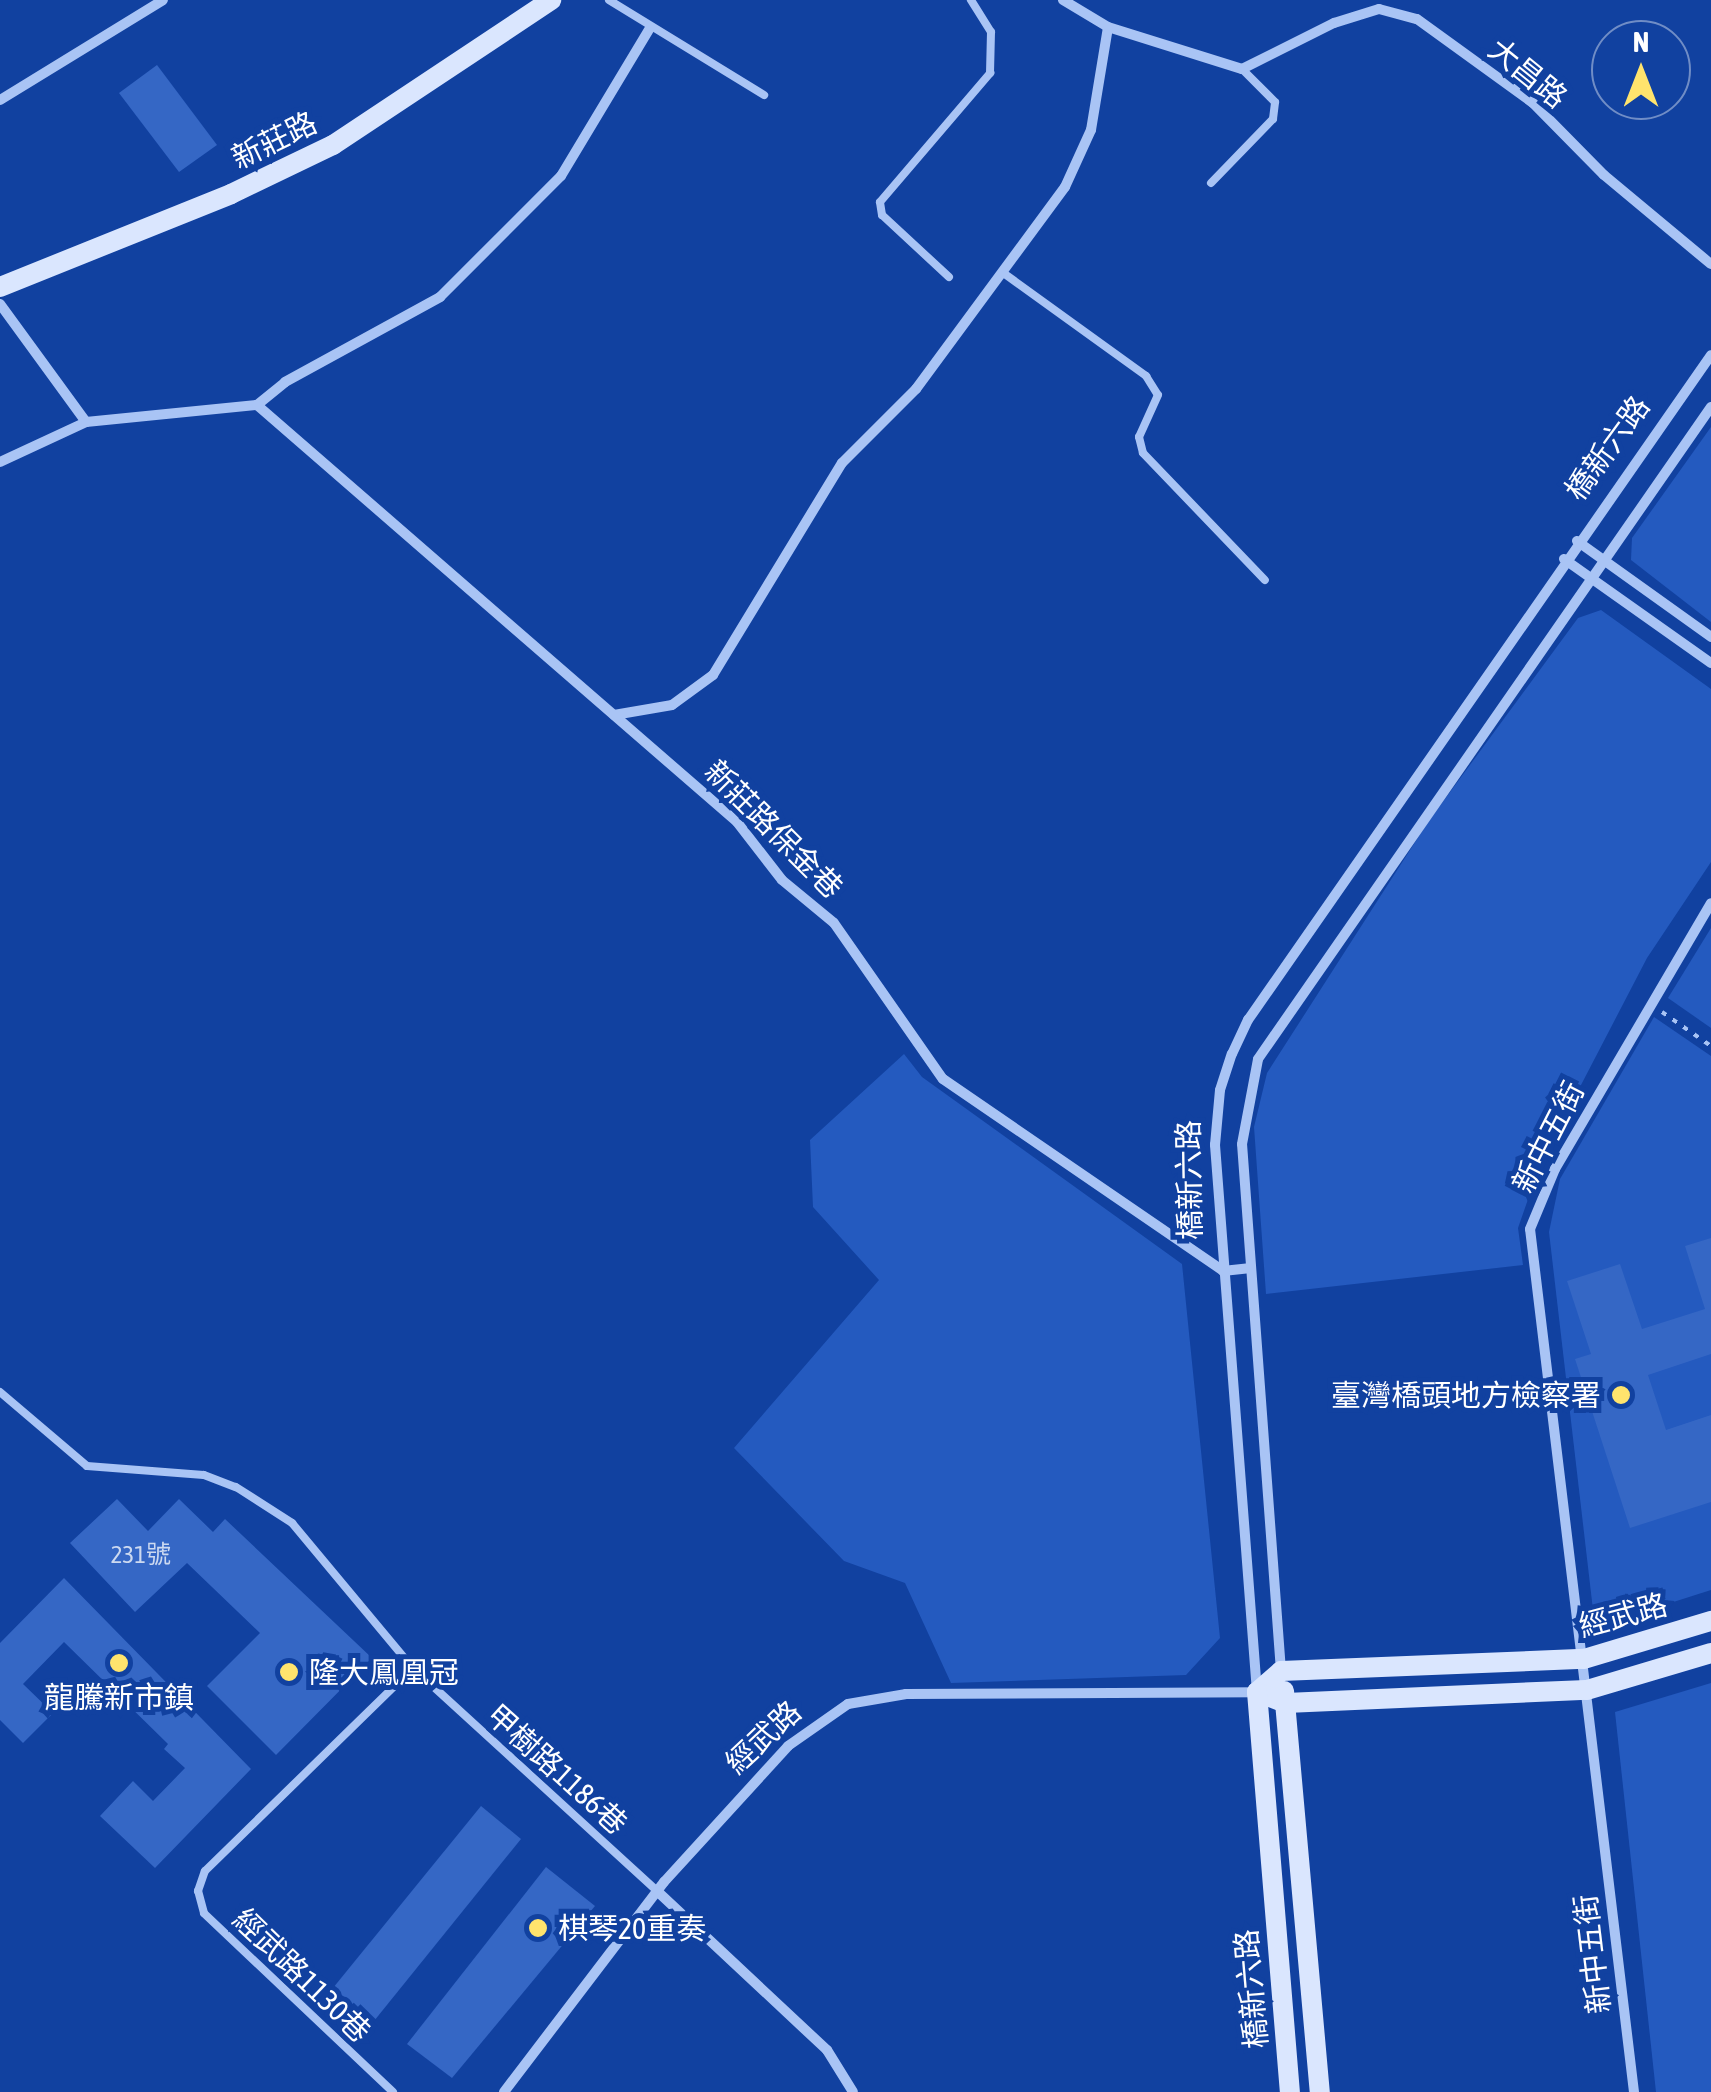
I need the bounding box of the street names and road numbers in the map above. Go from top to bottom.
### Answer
street label: 大昌路 [1482,31,1574,115]
street label: 新莊路 [226,104,322,176]
street label: 橋新六路 [1557,389,1657,507]
street label: 新莊路保金巷 [698,753,850,905]
street label: 新中五街 [1505,1075,1591,1199]
street label: 橋新六路 [1170,1120,1208,1240]
street label: 經武路 [1575,1586,1671,1644]
street label: 經武路 [718,1693,808,1781]
street label: 甲樹路1186巷 [479,1697,635,1841]
street label: 新中五街 [1567,1892,1617,2016]
street label: 經武路1130巷 [226,1901,378,2049]
street label: 橋新六路 [1228,1928,1274,2050]

